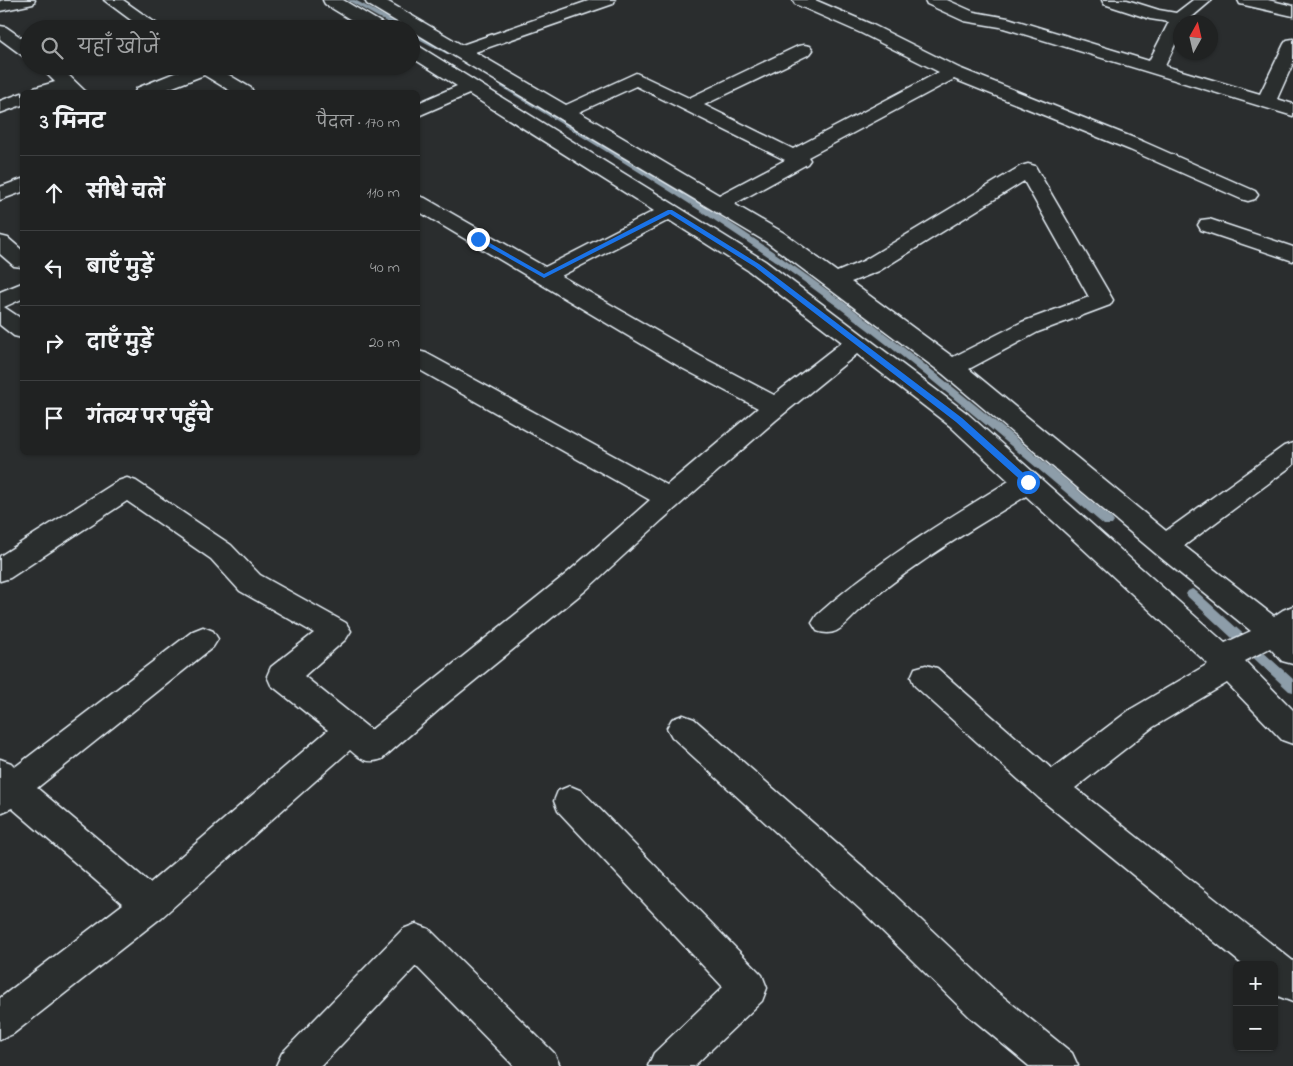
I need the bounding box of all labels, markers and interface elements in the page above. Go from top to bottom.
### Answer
north arrow [1173,15,1218,60]
search box [20,20,420,75]
icon: search [38,34,66,62]
text: यहाँ खोजें [78,35,160,62]
text: 3 मिनट [40,108,105,138]
text: पैदल · 170 m [317,111,400,135]
icon: ahead [40,179,68,207]
text: सीधे चलें [87,180,165,207]
text: 110 m [366,181,400,205]
route end [467,228,490,251]
icon: left [40,254,68,282]
text: बाएँ मुड़ें [87,255,154,282]
text: 40 m [370,256,400,280]
icon: right [40,329,68,357]
text: दाएँ मुड़ें [87,330,153,357]
text: 20 m [369,331,400,355]
icon: arrive [40,404,68,432]
text: गंतव्य पर पहुँचे [87,405,212,432]
route start [1017,471,1040,494]
map controls [1233,961,1278,1051]
button: + [1233,961,1278,1006]
button: − [1233,1006,1278,1051]

